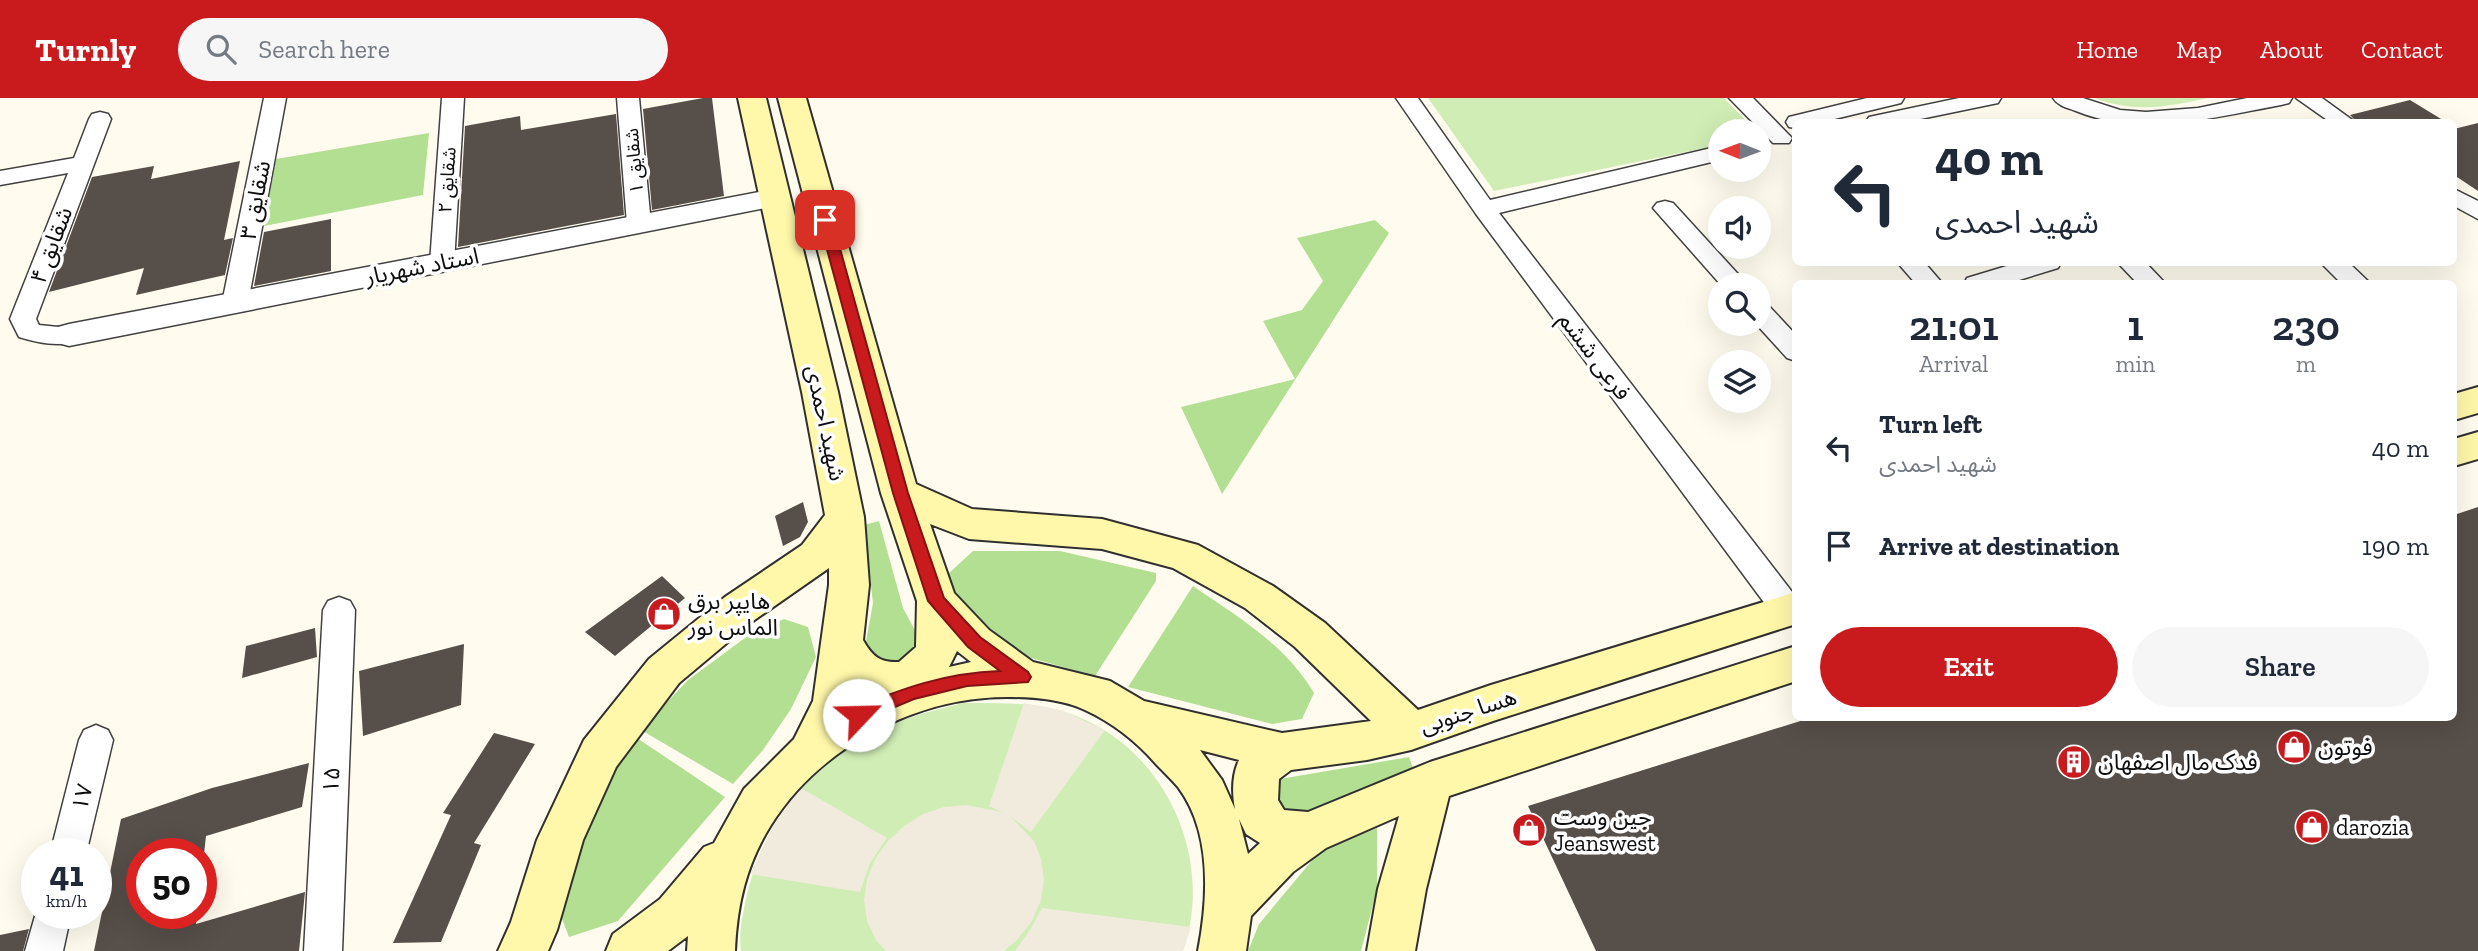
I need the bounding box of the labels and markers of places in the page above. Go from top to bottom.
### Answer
pin [795,190,855,250]
place label: هایپر برق الماس نور [687,587,778,641]
shop icon: هایپر برق الماس نور [645,595,683,633]
shop icon: فوتون [2275,728,2313,766]
place label: فوتون [2318,733,2373,761]
building icon: فدک مال اصفهان [2055,743,2093,781]
place label: فدک مال اصفهان [2098,748,2258,776]
place label: جین وست Jeanswest [1554,803,1656,857]
shop icon: darozia [2293,808,2331,846]
shop icon: جین وست Jeanswest [1510,811,1548,849]
place label: darozia [2336,813,2409,841]

